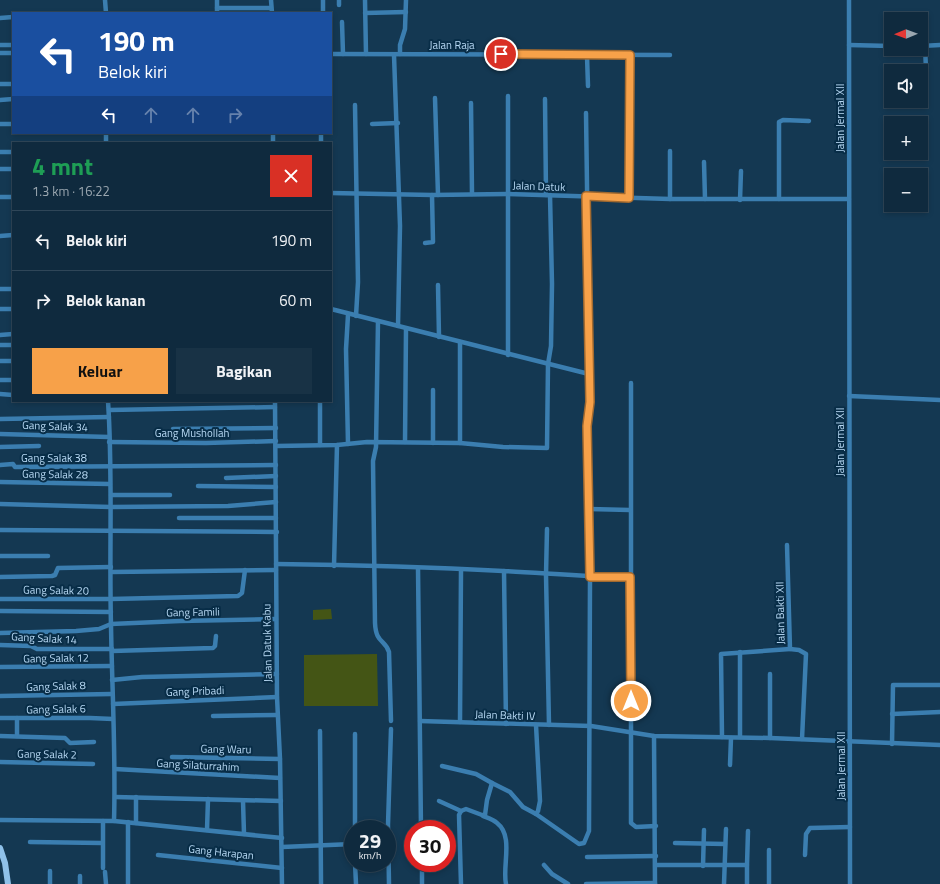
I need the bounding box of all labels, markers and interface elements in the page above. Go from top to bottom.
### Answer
north arrow [884,12,928,56]
map controls [884,12,928,212]
text: 190 m [98,19,175,62]
icon: left [32,28,84,80]
street label: Jalan Raja [429,37,475,53]
pin [484,37,518,71]
icon: arrive [490,43,512,65]
text: Belok kiri [98,58,167,85]
button: sound [884,64,928,108]
street label: Jalan Jermal XII [832,84,848,152]
icon: left [98,104,120,126]
icon: ahead [140,104,162,126]
icon: ahead [182,104,204,126]
icon: right [224,104,246,126]
button: + [884,116,928,160]
text: 4 mnt [32,148,93,184]
button: close [270,155,312,197]
button: − [884,168,928,212]
street label: Jalan Datuk [512,177,566,195]
text: 1.3 km · 16:22 [32,181,110,201]
text: Belok kiri [66,229,127,252]
text: 190 m [271,229,312,252]
icon: left [32,230,54,252]
text: Belok kanan [66,289,146,312]
text: 60 m [279,289,312,312]
icon: right [32,290,54,312]
button: Keluar [32,348,168,394]
button: Bagikan [176,348,312,394]
street label: Jalan Jermal XII [832,408,848,476]
street label: Gang Salak 34 [22,417,88,435]
street label: Gang Mushollah [155,425,229,441]
street label: Gang Salak 38 [21,450,87,466]
street label: Gang Salak 28 [22,465,88,483]
street label: Gang Salak 20 [23,581,89,599]
street label: Jalan Bakti XII [771,581,789,645]
street label: Jalan Datuk Kabu [258,603,276,682]
street label: Gang Famili [166,604,220,620]
street label: Gang Salak 14 [11,628,77,648]
street label: Gang Salak 12 [23,649,89,667]
street label: Gang Salak 8 [26,677,86,695]
position arrow [610,680,652,722]
street label: Gang Pribadi [165,682,225,700]
street label: Gang Salak 6 [26,700,86,718]
street label: Jalan Bakti IV [475,706,536,724]
street label: Jalan Jermal XII [833,732,849,800]
street label: Gang Waru [200,741,252,757]
street label: Gang Salak 2 [17,745,77,763]
street label: Gang Silaturrahim [156,755,240,775]
speed limit sign: 30 [404,820,456,872]
text: 29 [359,825,381,856]
street label: Gang Harapan [187,841,255,863]
text: km/h [359,848,381,863]

